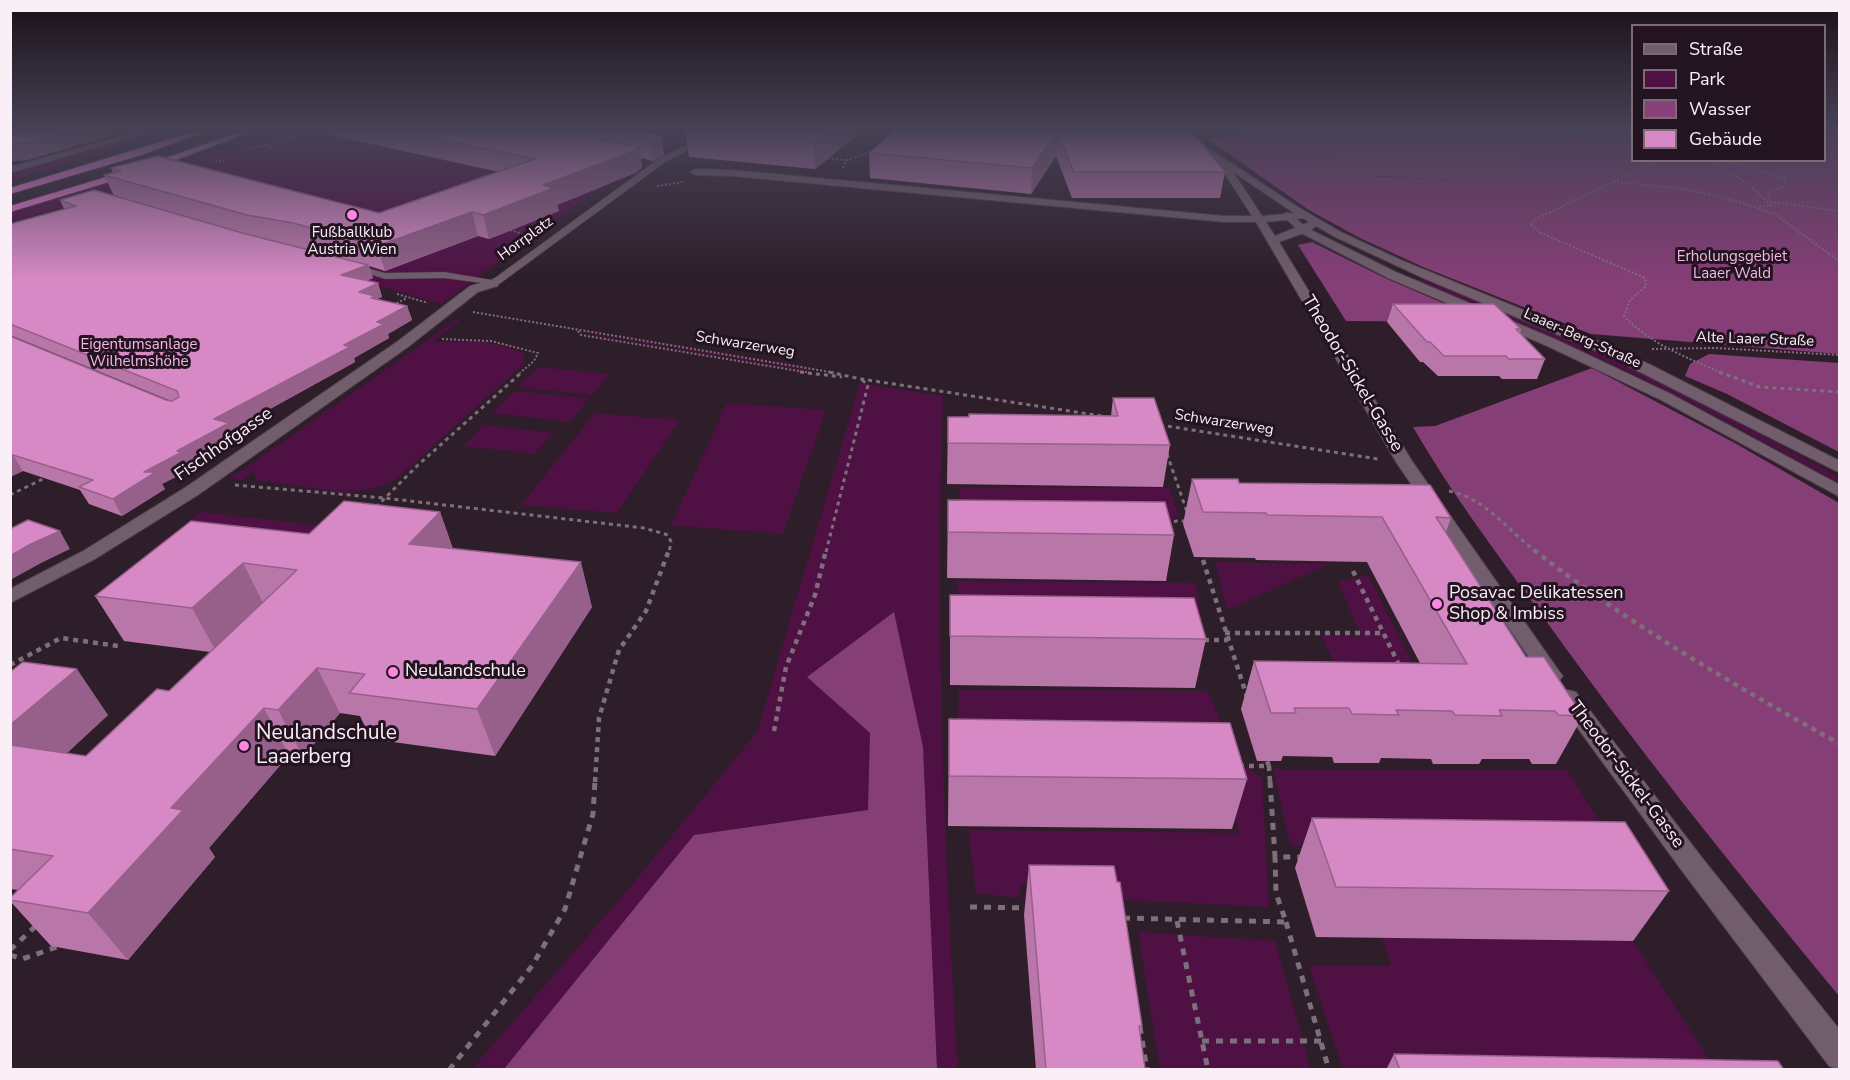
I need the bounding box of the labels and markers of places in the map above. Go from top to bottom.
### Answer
marker: Fußballklub Austria Wien [345,208,359,222]
place label: Fußballklub Austria Wien [308,224,396,259]
place label: Posavac Delikatessen Shop & Imbiss [1449,583,1623,626]
marker: Posavac Delikatessen Shop & Imbiss [1430,597,1444,611]
place label: Neulandschule [405,661,526,683]
marker: Neulandschule [386,665,400,679]
place label: Neulandschule Laaerberg [256,721,397,771]
marker: Neulandschule Laaerberg [237,739,251,753]

